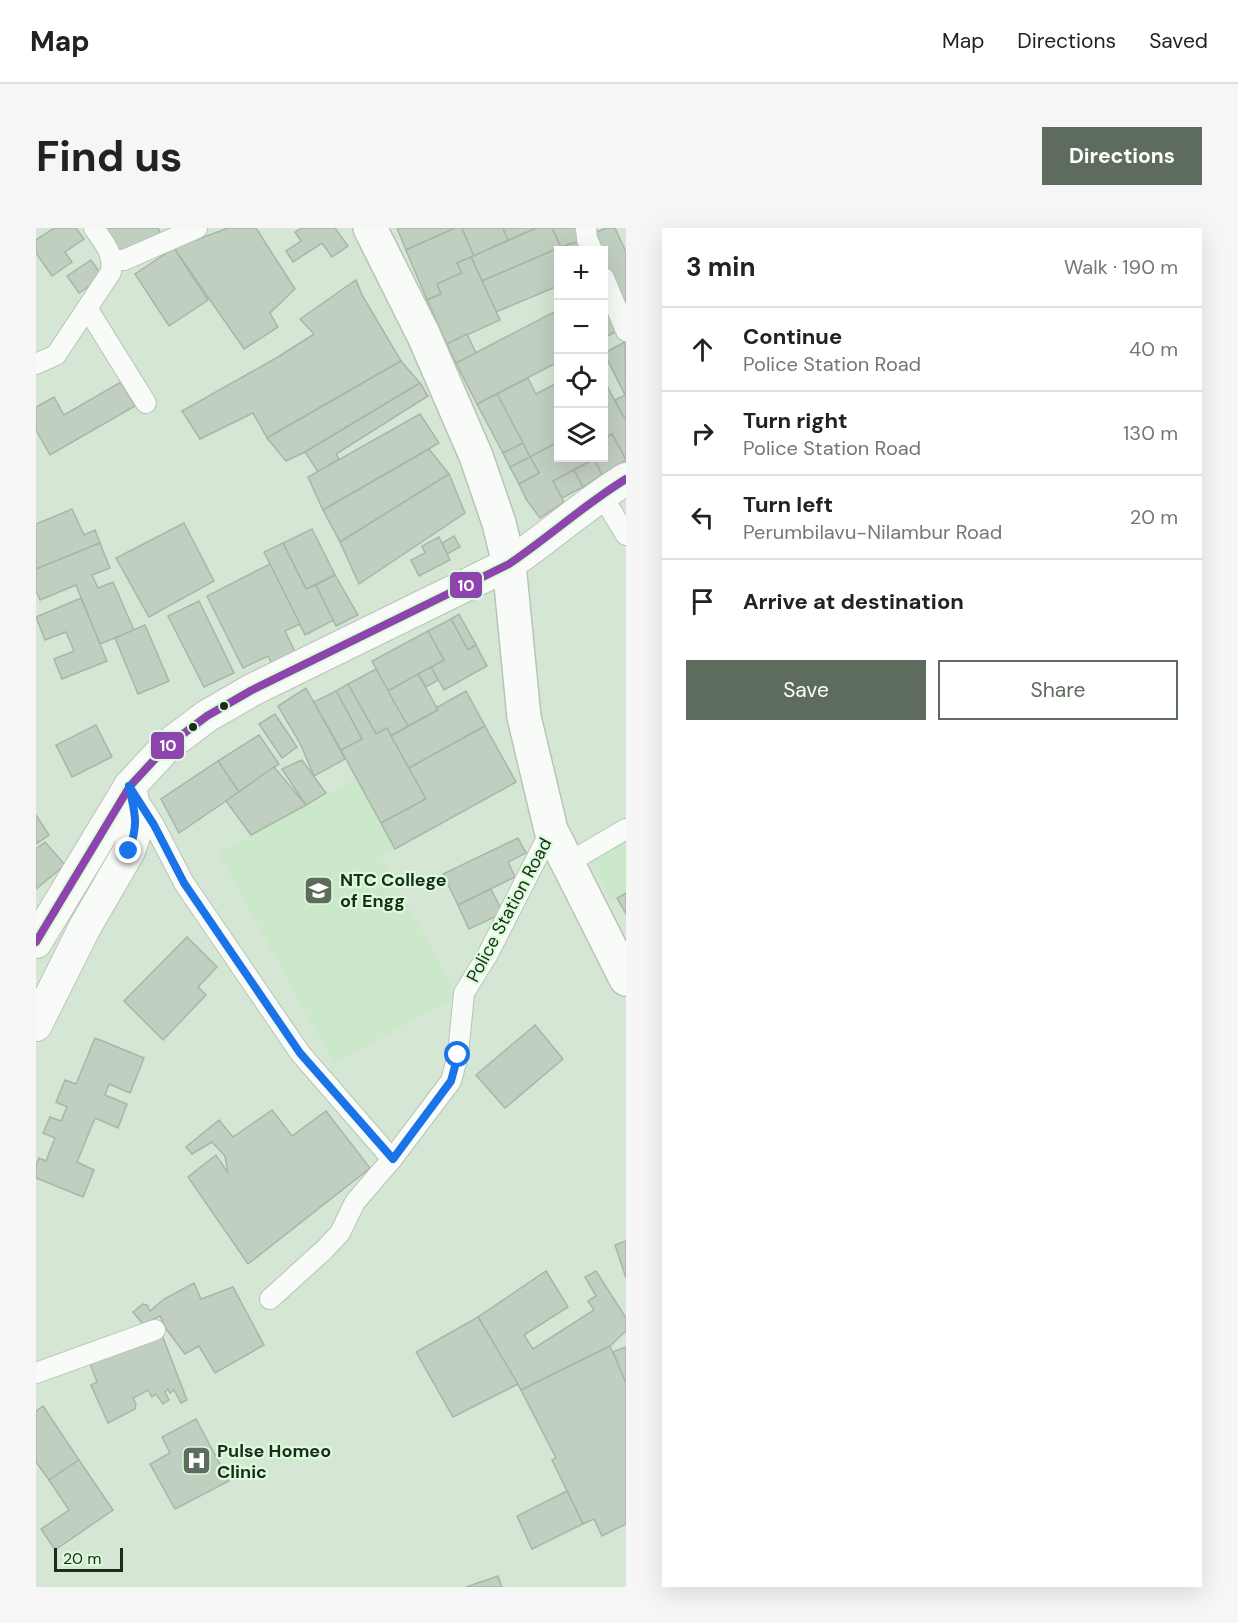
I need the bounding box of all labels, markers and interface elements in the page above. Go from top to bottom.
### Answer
text: Map [30,23,90,60]
text: Map [942,27,984,55]
text: Directions [1017,27,1116,55]
text: Saved [1149,27,1208,55]
button: Directions [1042,127,1202,185]
text: Find us [36,129,182,184]
map controls [554,246,608,462]
button: + [554,246,608,300]
text: 3 min [686,250,755,284]
text: Walk · 190 m [1064,254,1178,280]
button: − [554,300,608,354]
text: Continue [743,322,842,351]
icon: ahead [686,333,719,366]
text: 40 m [1129,336,1178,362]
text: Police Station Road [743,351,921,377]
button: locate [554,354,608,408]
text: Turn right [743,406,848,435]
button: layers [554,408,608,462]
icon: right [686,417,719,450]
text: 130 m [1123,420,1178,446]
text: Police Station Road [743,435,921,461]
text: Turn left [743,490,833,519]
icon: left [686,501,719,534]
text: 20 m [1130,504,1178,530]
text: Perumbilavu-Nilambur Road [743,519,1002,545]
line badge: 10 [449,571,483,599]
text: 10 [457,575,475,596]
icon: arrive [686,585,719,618]
text: Arrive at destination [743,587,964,616]
button: Save [686,660,926,720]
button: Share [938,660,1178,720]
unlabelled marker [218,700,230,712]
unlabelled marker [187,721,199,733]
line badge: 10 [150,731,185,760]
text: 10 [159,735,177,756]
street label: Police Station Road [461,834,557,986]
route end [115,837,141,863]
place label: NTC College of Engg [340,868,447,913]
school or university icon: NTC College of Engg [303,874,335,906]
route start [444,1041,470,1067]
place label: Pulse Homeo Clinic [217,1439,331,1484]
hospital icon: Pulse Homeo Clinic [180,1445,212,1477]
scale bar [54,1545,123,1572]
text: 20 m [63,1548,102,1569]

